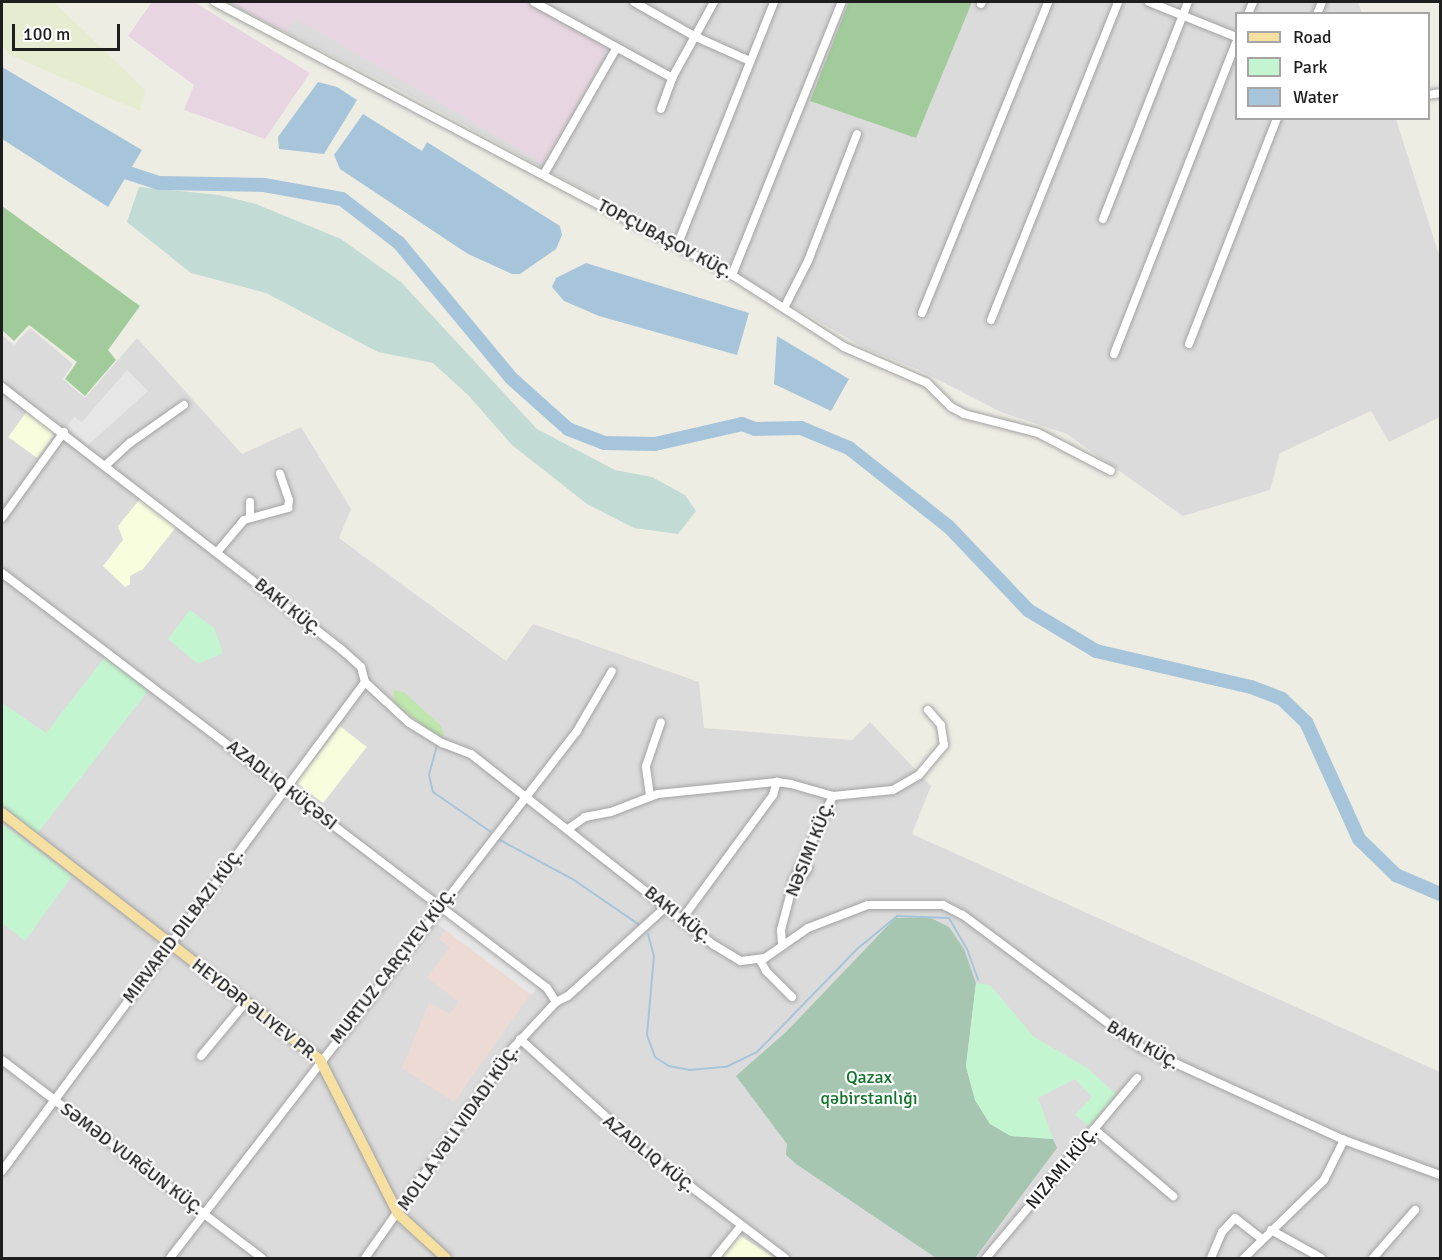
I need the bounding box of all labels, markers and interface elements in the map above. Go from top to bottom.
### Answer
scale bar [15,12,123,50]
legend [1235,12,1430,120]
text: 100 m [23,23,70,45]
text: Road [1293,26,1332,48]
text: Park [1293,56,1328,78]
text: Water [1293,86,1338,108]
street label: TOPÇUBAŞOV KÜÇ. [594,194,736,284]
street label: BAKI KÜÇ. [250,573,326,641]
street label: AZADLIQ KÜÇƏSI [223,735,341,835]
street label: NƏSIMI KÜÇ. [781,798,839,900]
street label: MIRVARID DILBAZI KÜÇ. [118,844,248,1008]
street label: BAKI KÜÇ. [640,881,716,949]
street label: MURTUZ CARÇIYEV KÜÇ. [325,884,461,1048]
street label: HEYDƏR ƏLIYEV PR. [187,954,323,1066]
street label: BAKI KÜÇ. [1103,1016,1183,1074]
street label: MOLLA VƏLI VIDADI KÜÇ. [393,1041,523,1215]
park label: Qazax qəbirstanlığı [820,1067,918,1110]
street label: SƏMƏD VURĞUN KÜÇ. [56,1098,208,1220]
street label: AZADLIQ KÜÇ. [599,1110,699,1198]
street label: NIZAMI KÜÇ. [1021,1123,1103,1213]

